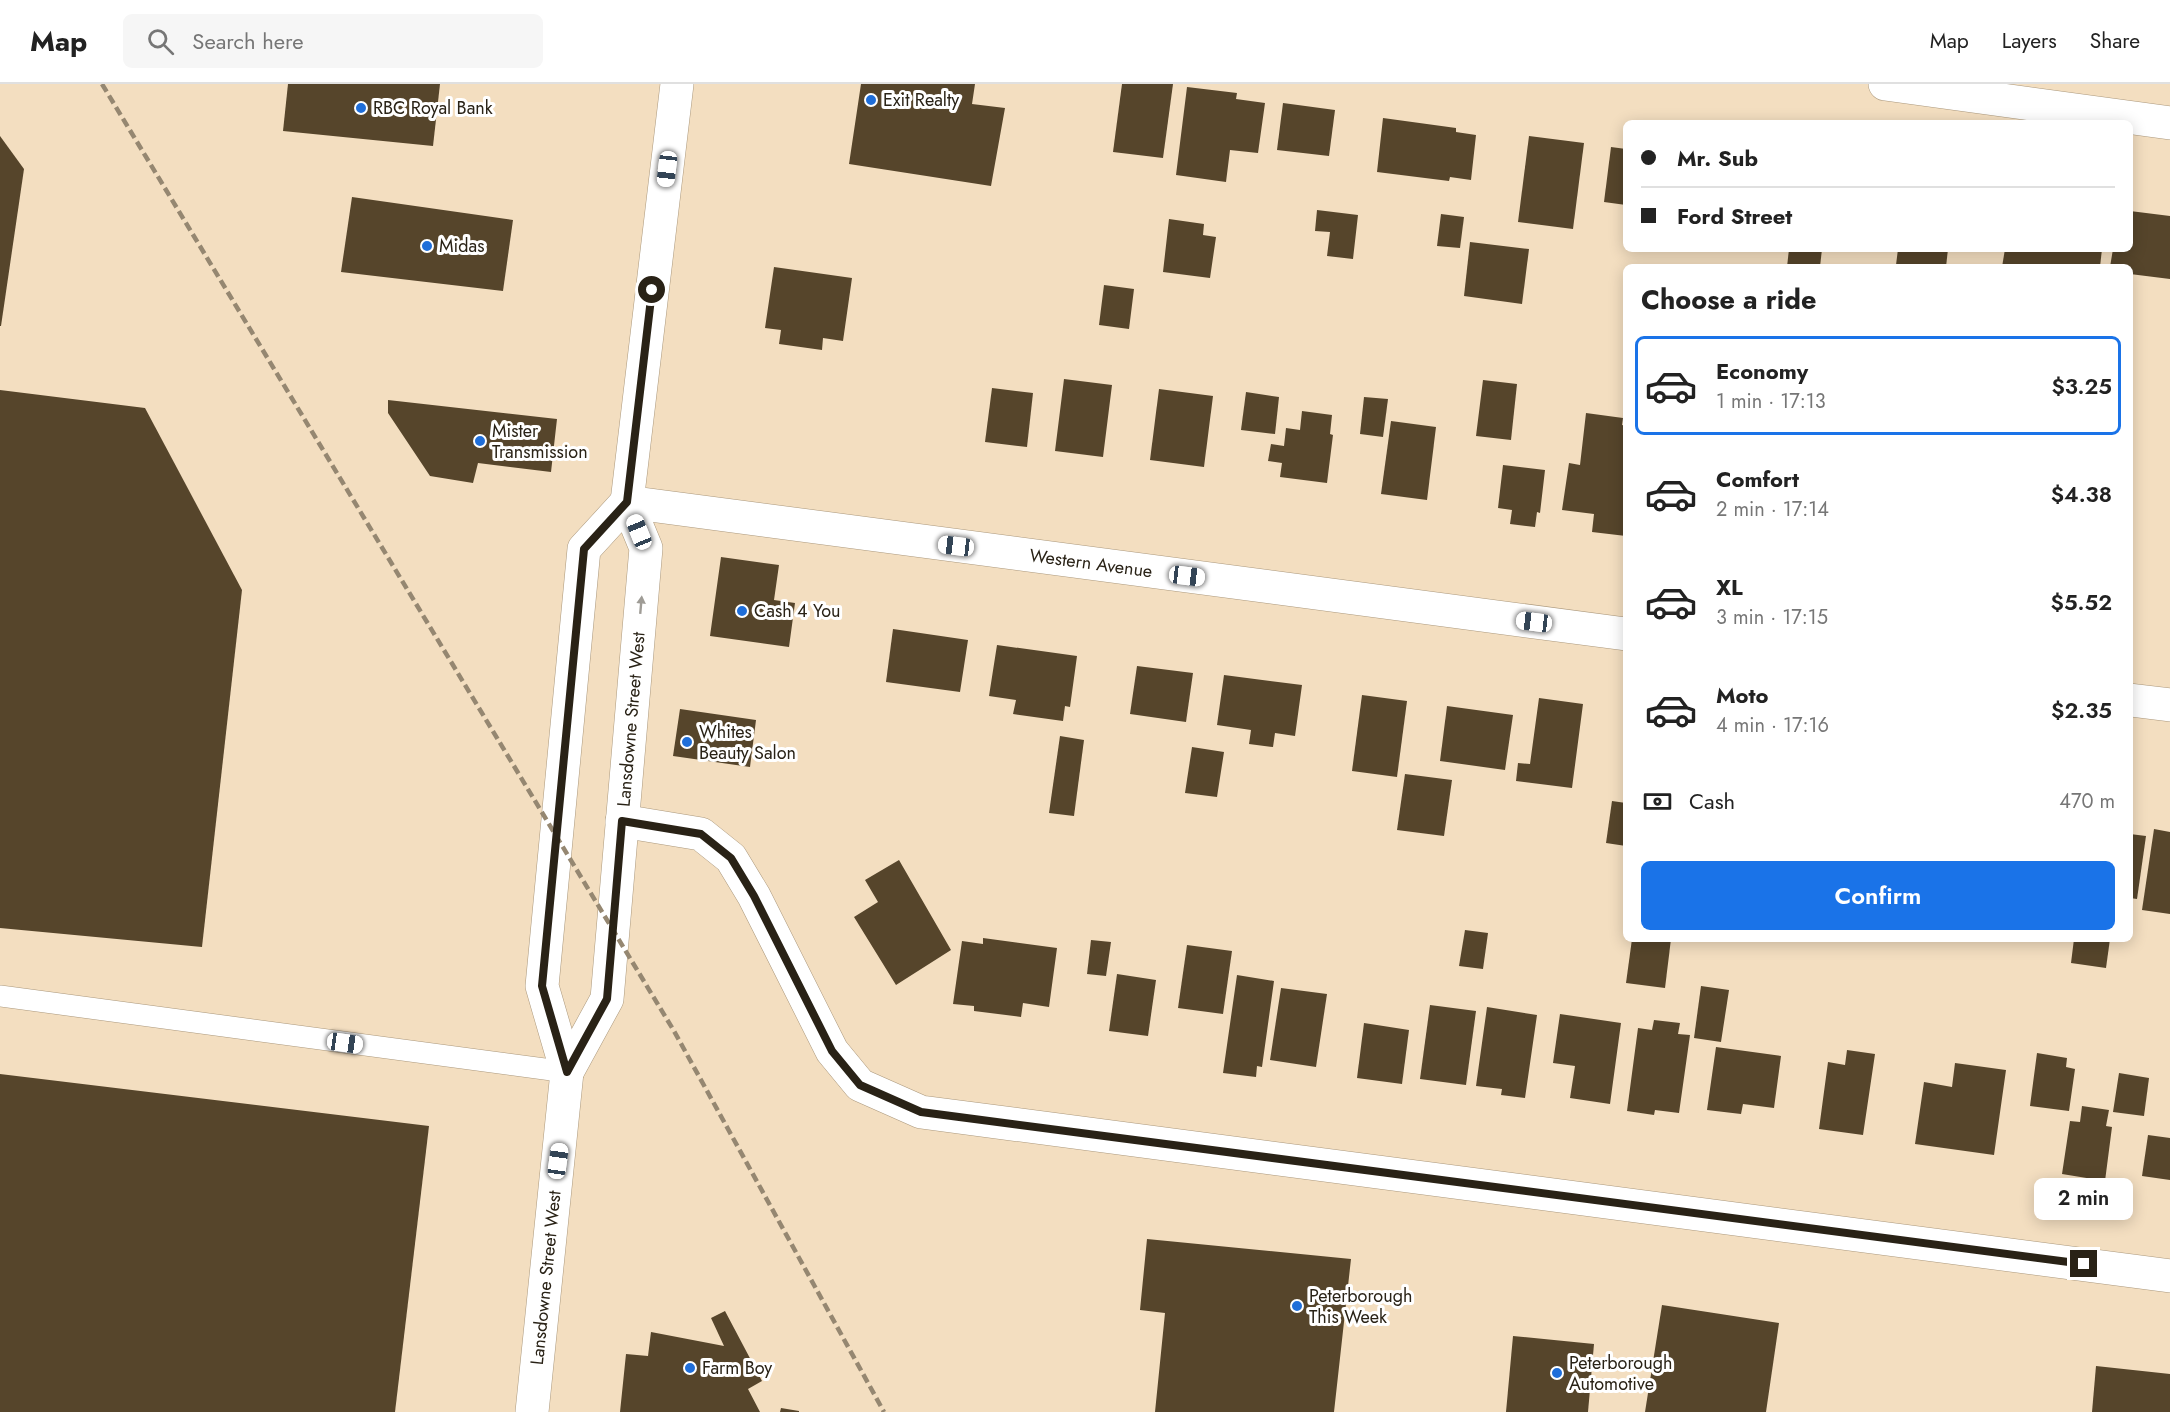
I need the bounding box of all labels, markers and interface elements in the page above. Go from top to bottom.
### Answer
search box [123,14,543,68]
text: Map [30,21,87,62]
icon: search [144,25,177,58]
text: Search here [192,25,304,57]
text: Map [1930,26,1969,56]
text: Layers [2002,26,2057,56]
text: Share [2090,26,2140,56]
place label: Exit Realty [883,87,959,113]
marker: Exit Realty [864,93,878,107]
place label: RBC Royal Bank [373,95,493,121]
marker: RBC Royal Bank [354,101,368,115]
text: Mr. Sub [1677,142,1758,174]
car [656,150,678,188]
text: Ford Street [1677,200,1792,232]
place label: Midas [439,233,484,259]
marker: Midas [420,239,434,253]
route start [638,276,665,303]
text: Choose a ride [1641,280,1816,319]
text: Economy [1716,355,1808,387]
icon: car [1644,359,1698,413]
text: $3.25 [2051,370,2112,402]
text: 1 min · 17:13 [1716,387,1826,416]
place label: Mister Transmission [492,418,588,465]
marker: Mister Transmission [473,434,487,448]
text: Comfort [1716,463,1799,495]
icon: car [1644,467,1698,521]
text: $4.38 [2051,478,2112,510]
text: 2 min · 17:14 [1716,495,1829,524]
car [624,512,654,552]
car [937,535,975,557]
street label: Western Avenue [1028,542,1154,584]
car [1168,565,1206,587]
text: XL [1716,571,1743,603]
icon: car [1644,575,1698,629]
text: $5.52 [2051,586,2112,618]
one-way arrow [636,595,646,614]
place label: Cash 4 You [754,598,841,624]
text: 3 min · 17:15 [1716,603,1828,632]
marker: Cash 4 You [735,604,749,618]
car [1515,611,1553,633]
street label: Lansdowne Street West [611,630,652,808]
text: Moto [1716,679,1769,711]
icon: car [1644,683,1698,737]
text: $2.35 [2051,694,2112,726]
text: 4 min · 17:16 [1716,711,1829,740]
place label: Whites Beauty Salon [699,719,796,766]
marker: Whites Beauty Salon [680,735,694,749]
icon: cash [1641,785,1674,818]
text: Cash [1689,785,1735,817]
text: 470 m [2059,787,2115,816]
button: Confirm [1641,861,2115,930]
car [326,1032,364,1054]
car [547,1142,569,1180]
callout: 2 min [2034,1177,2134,1219]
text: 2 min [2058,1184,2109,1213]
street label: Lansdowne Street West [524,1188,568,1366]
route end [2070,1250,2097,1277]
place label: Peterborough This Week [1309,1283,1412,1330]
marker: Peterborough This Week [1290,1299,1304,1313]
place label: Peterborough Automotive [1569,1350,1672,1397]
place label: Farm Boy [702,1355,772,1381]
marker: Farm Boy [683,1361,697,1375]
marker: Peterborough Automotive [1550,1366,1564,1380]

